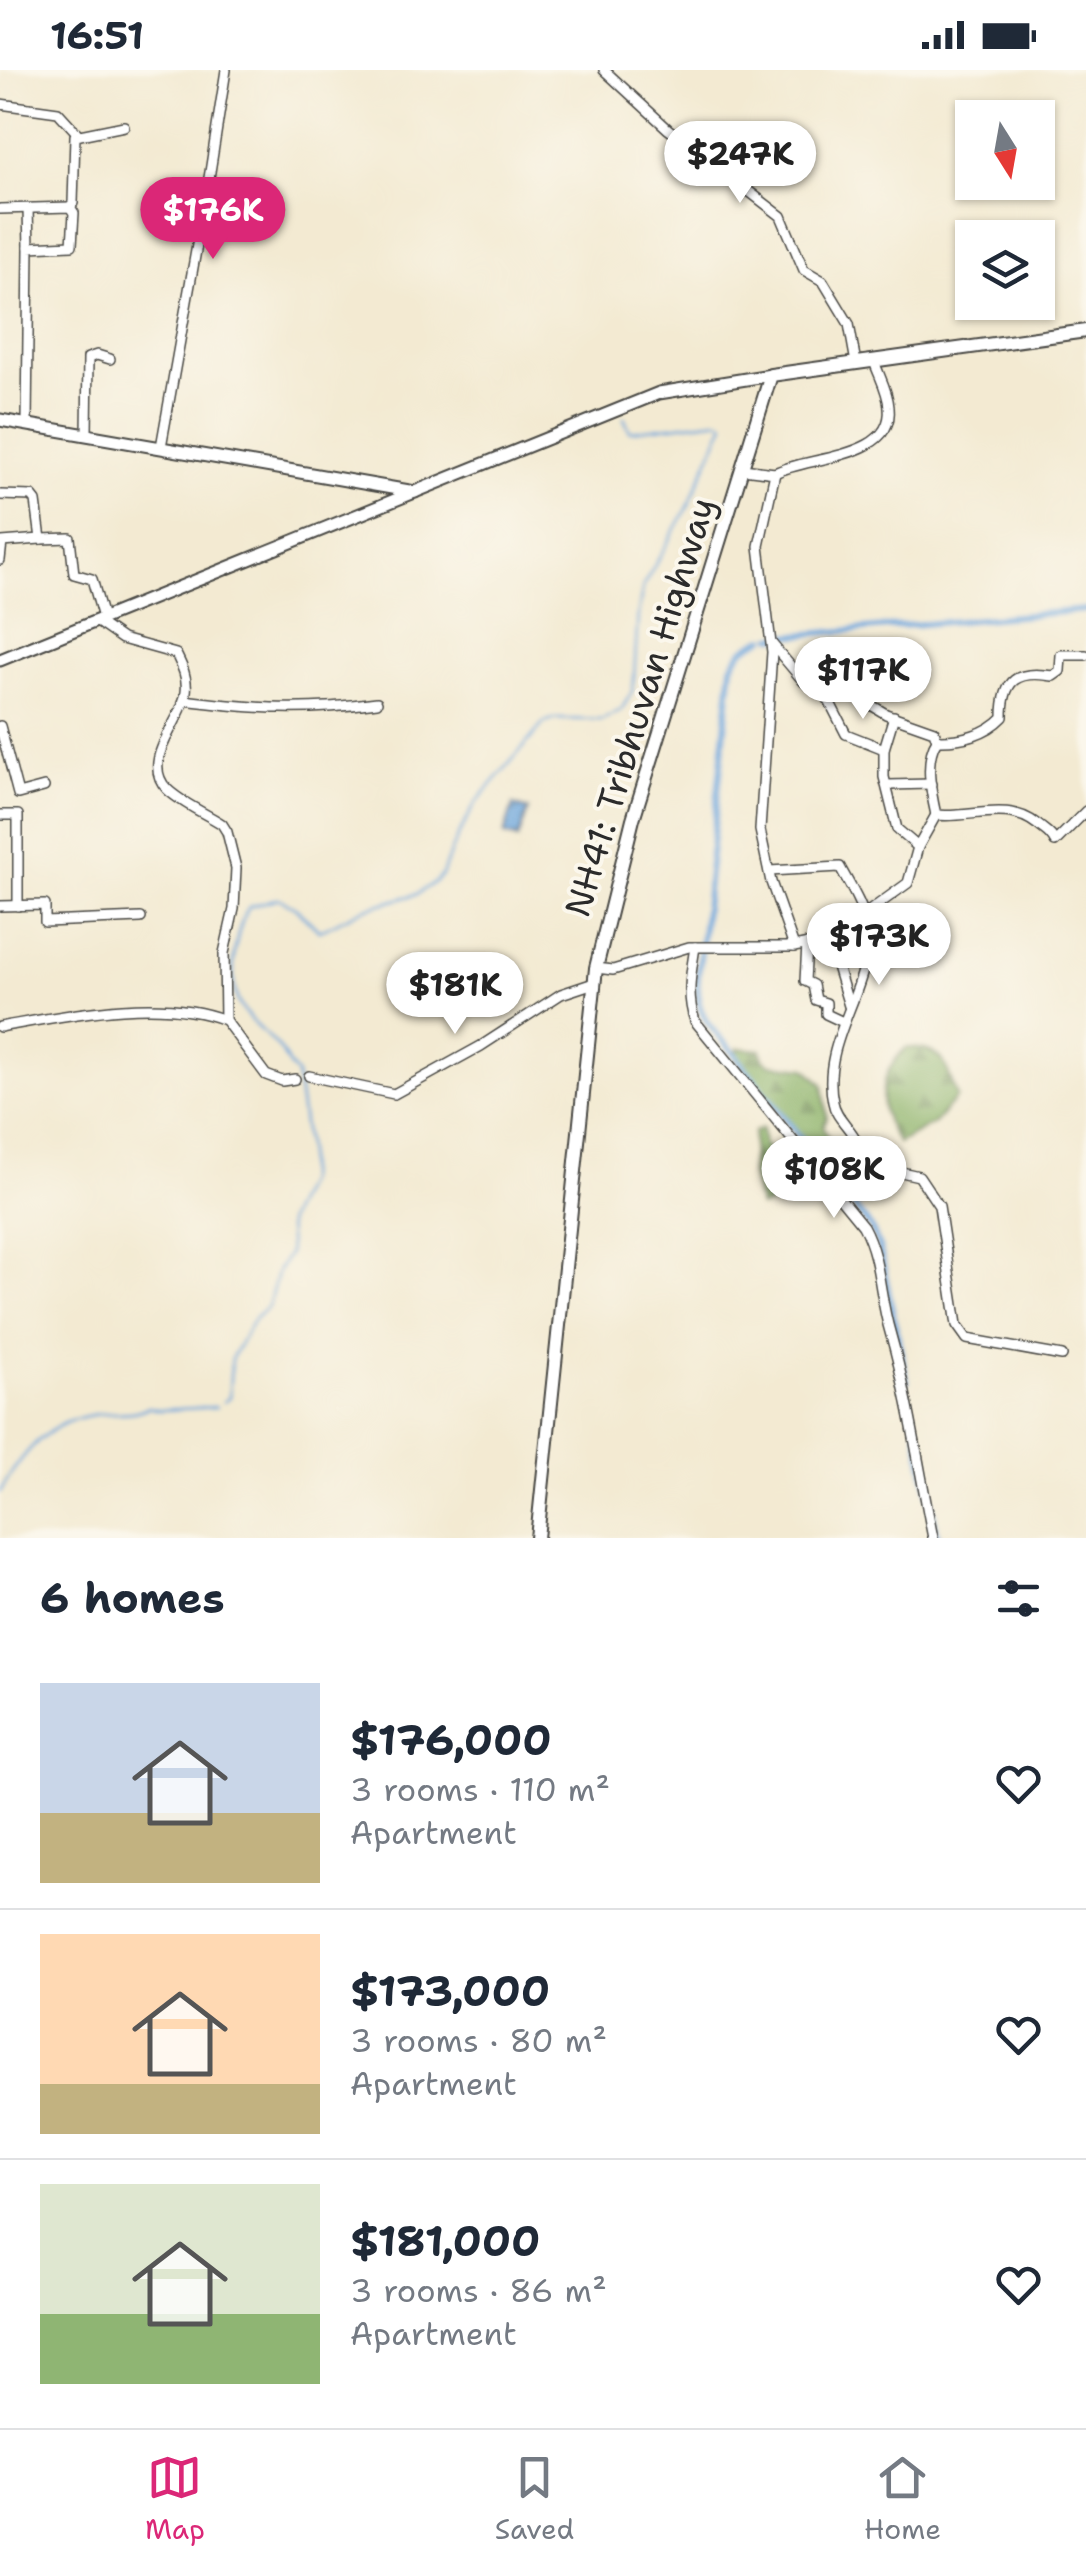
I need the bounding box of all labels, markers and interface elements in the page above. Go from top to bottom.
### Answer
text: 16:51 [50,10,144,61]
north arrow [955,100,1055,200]
map controls [955,100,1055,320]
pin: $247K [670,121,810,206]
text: $247K [686,132,794,175]
pin: $176K [143,177,283,262]
text: $176K [162,188,264,231]
button: layers [955,220,1055,320]
street label: NH41: Tribhuvan Highway [553,491,726,922]
pin: $117K [793,637,933,722]
text: $117K [816,648,910,691]
pin: $173K [809,903,949,988]
text: $173K [829,914,929,957]
pin: $181K [385,952,525,1037]
text: $181K [408,963,502,1006]
pin: $108K [764,1136,904,1221]
text: $108K [784,1147,885,1190]
text: 6 homes [40,1570,225,1626]
icon: filters [991,1571,1046,1626]
text: $176,000 [350,1712,552,1768]
icon: home [120,1723,240,1843]
icon: heart [991,1756,1046,1811]
text: 3 rooms · 110 m² [350,1768,610,1811]
text: Apartment [350,1811,517,1854]
text: $173,000 [350,1963,550,2019]
icon: home [120,1974,240,2094]
icon: heart [991,2007,1046,2062]
text: 3 rooms · 80 m² [350,2019,607,2062]
text: Apartment [350,2062,517,2105]
text: $181,000 [350,2213,540,2269]
icon: home [120,2224,240,2344]
icon: heart [991,2257,1046,2312]
text: 3 rooms · 86 m² [350,2269,607,2312]
text: Apartment [350,2312,517,2355]
tab: Map [145,2450,205,2548]
tab: Saved [495,2450,574,2548]
tab: Home [864,2450,941,2548]

